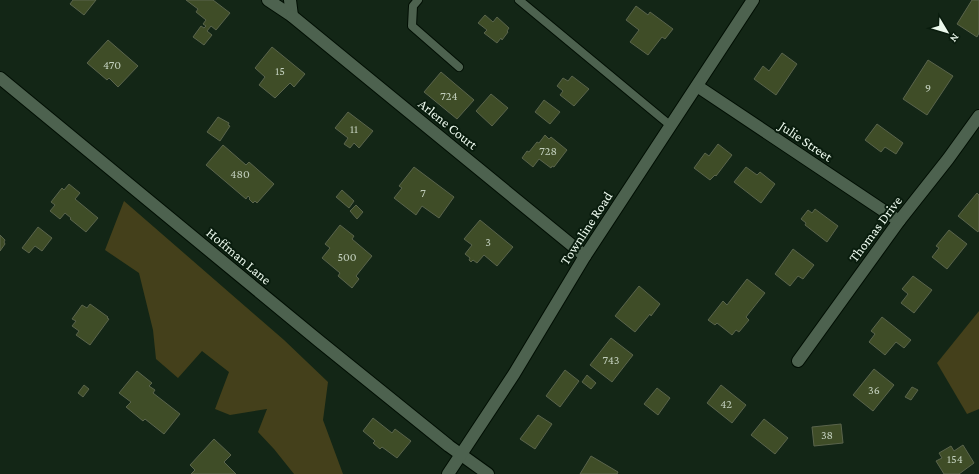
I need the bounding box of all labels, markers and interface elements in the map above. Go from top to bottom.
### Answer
north arrow [927,12,967,52]
text: N [948,32,962,45]
house number: 470 [103,58,121,72]
house number: 15 [275,64,285,78]
house number: 9 [925,81,931,95]
house number: 724 [440,89,458,103]
street label: Arlene Court [415,95,481,153]
street label: Julie Street [775,116,836,165]
house number: 11 [350,122,358,136]
house number: 728 [539,144,557,158]
house number: 480 [230,167,250,181]
house number: 7 [420,186,426,200]
street label: Townline Road [556,188,616,268]
street label: Thomas Drive [845,193,905,265]
street label: Hoffman Lane [203,224,275,288]
house number: 3 [485,235,491,249]
house number: 500 [337,250,357,264]
house number: 743 [603,353,620,367]
house number: 36 [868,383,880,397]
house number: 42 [720,397,732,411]
house number: 38 [821,428,833,442]
house number: 154 [947,452,963,466]

